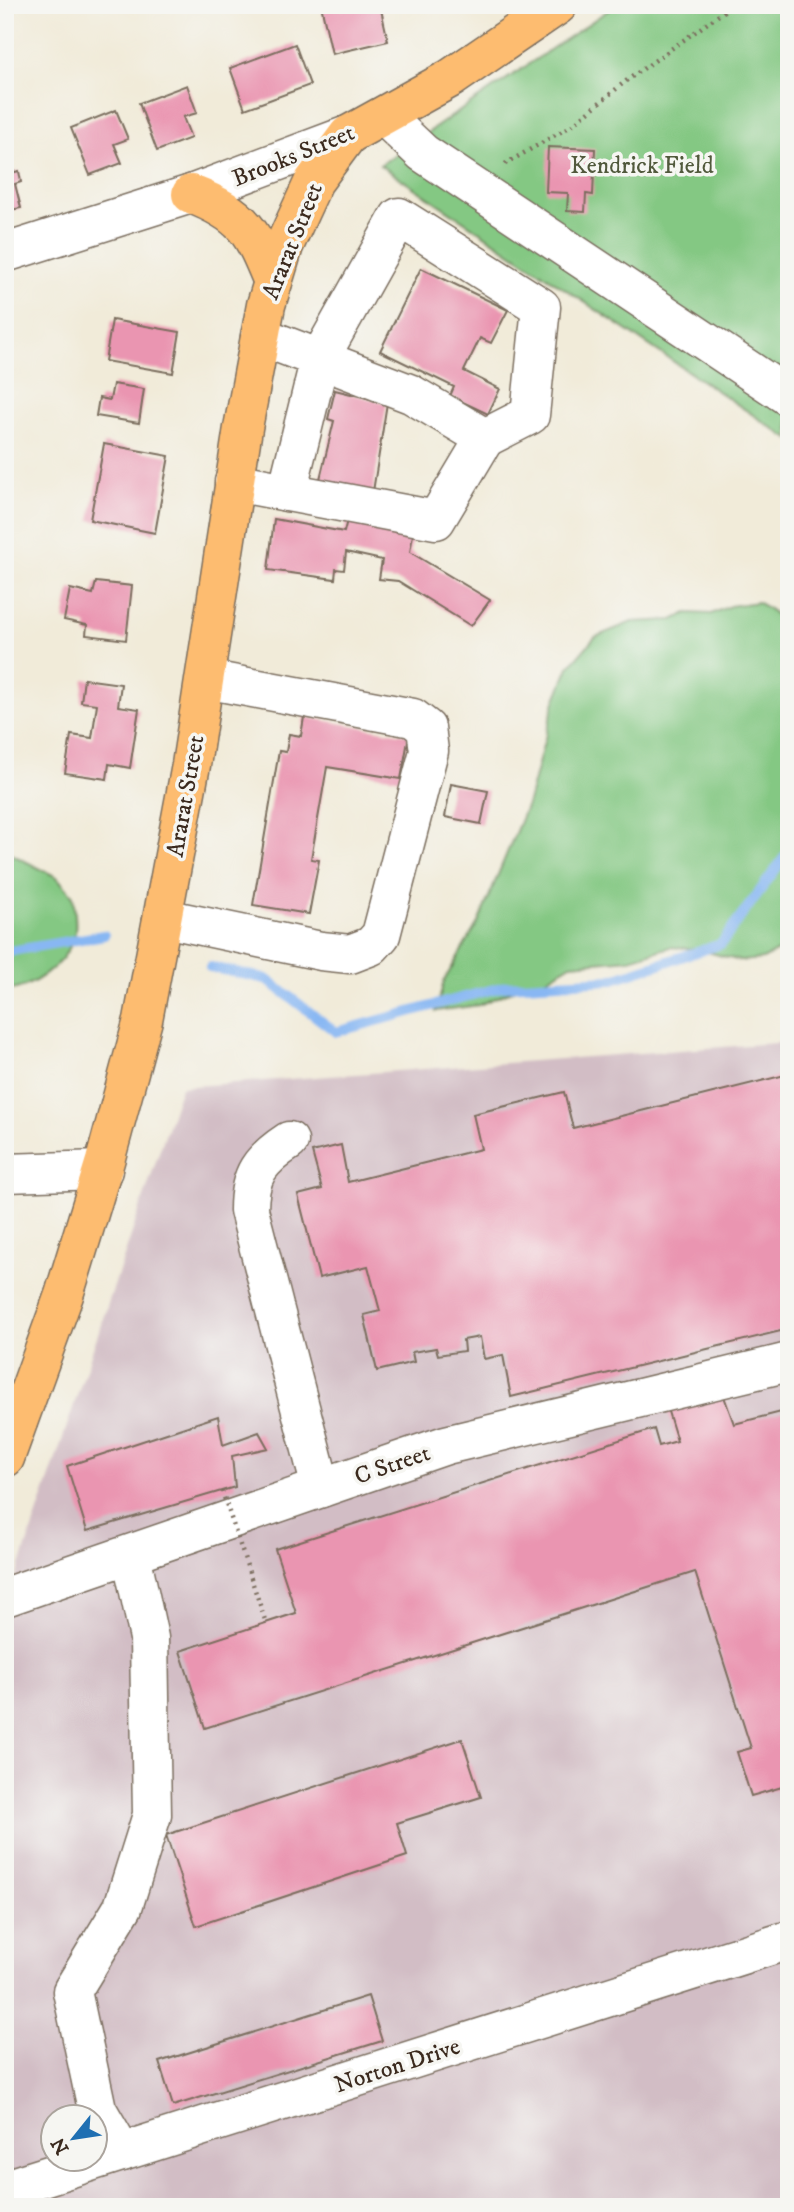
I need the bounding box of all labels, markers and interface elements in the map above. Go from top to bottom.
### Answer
street label: Brooks Street [228,118,359,194]
park label: Kendrick Field [570,151,714,181]
street label: Ararat Street [256,178,330,304]
street label: Ararat Street [161,733,212,859]
street label: C Street [351,1438,434,1492]
street label: Norton Drive [331,2032,464,2100]
north arrow [38,2104,108,2174]
text: N [47,2133,74,2158]

